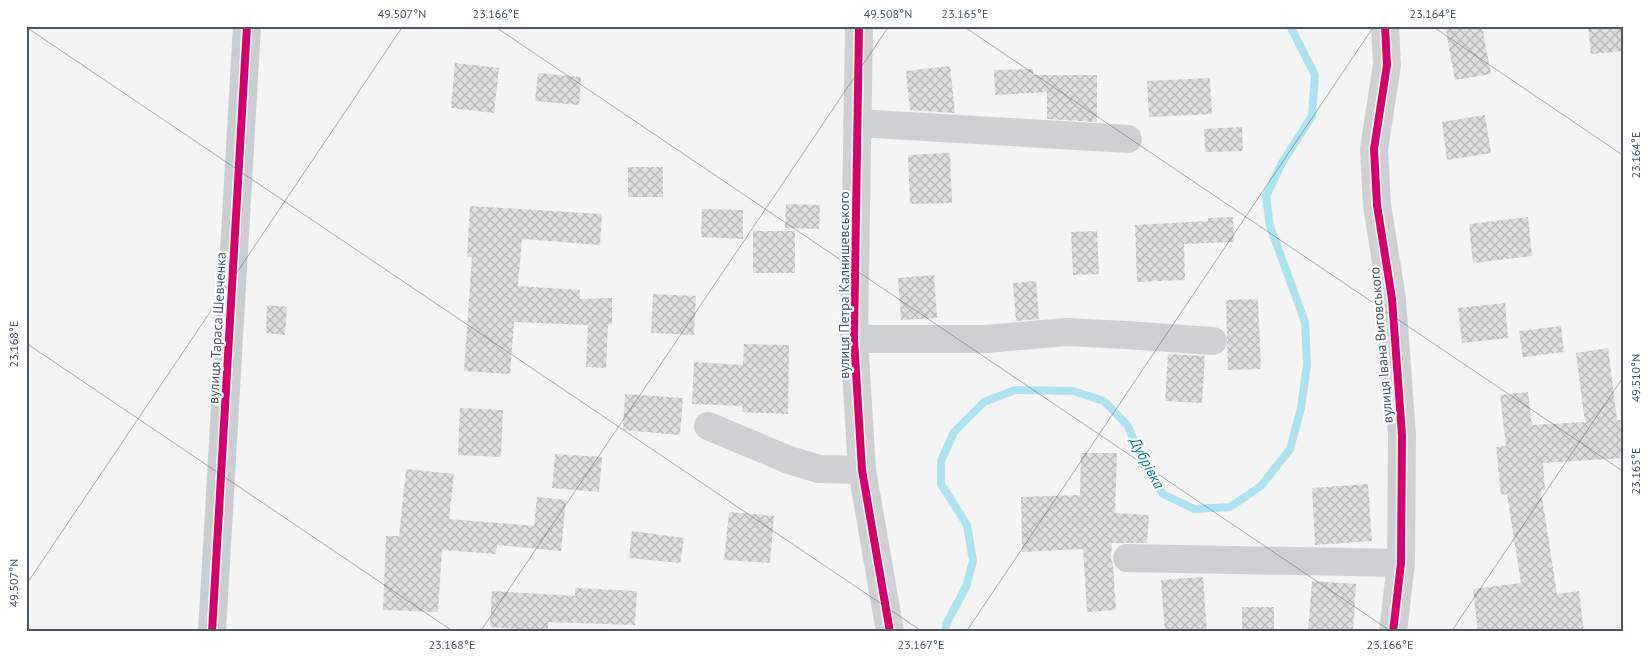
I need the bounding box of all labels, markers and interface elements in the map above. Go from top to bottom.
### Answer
text: 49.507°N [378,6,426,21]
text: 23.166°E [473,6,519,21]
text: 49.508°N [864,6,912,21]
text: 23.165°E [942,6,988,21]
text: 23.164°E [1410,6,1456,21]
text: 23.164°E [1628,132,1643,178]
street label: вулиця Петра Калнишевського [835,191,853,379]
street label: вулиця Тараса Шевченка [204,252,230,404]
street label: вулиця Івана Виговського [1365,266,1397,424]
text: 23.168°E [6,321,21,367]
text: 49.510°N [1628,354,1643,402]
water label: Дубрівка [1126,433,1169,492]
text: 23.165°E [1628,448,1643,494]
text: 49.507°N [6,559,21,607]
text: 23.168°E [429,637,475,652]
text: 23.167°E [898,637,944,652]
text: 23.166°E [1367,637,1413,652]

